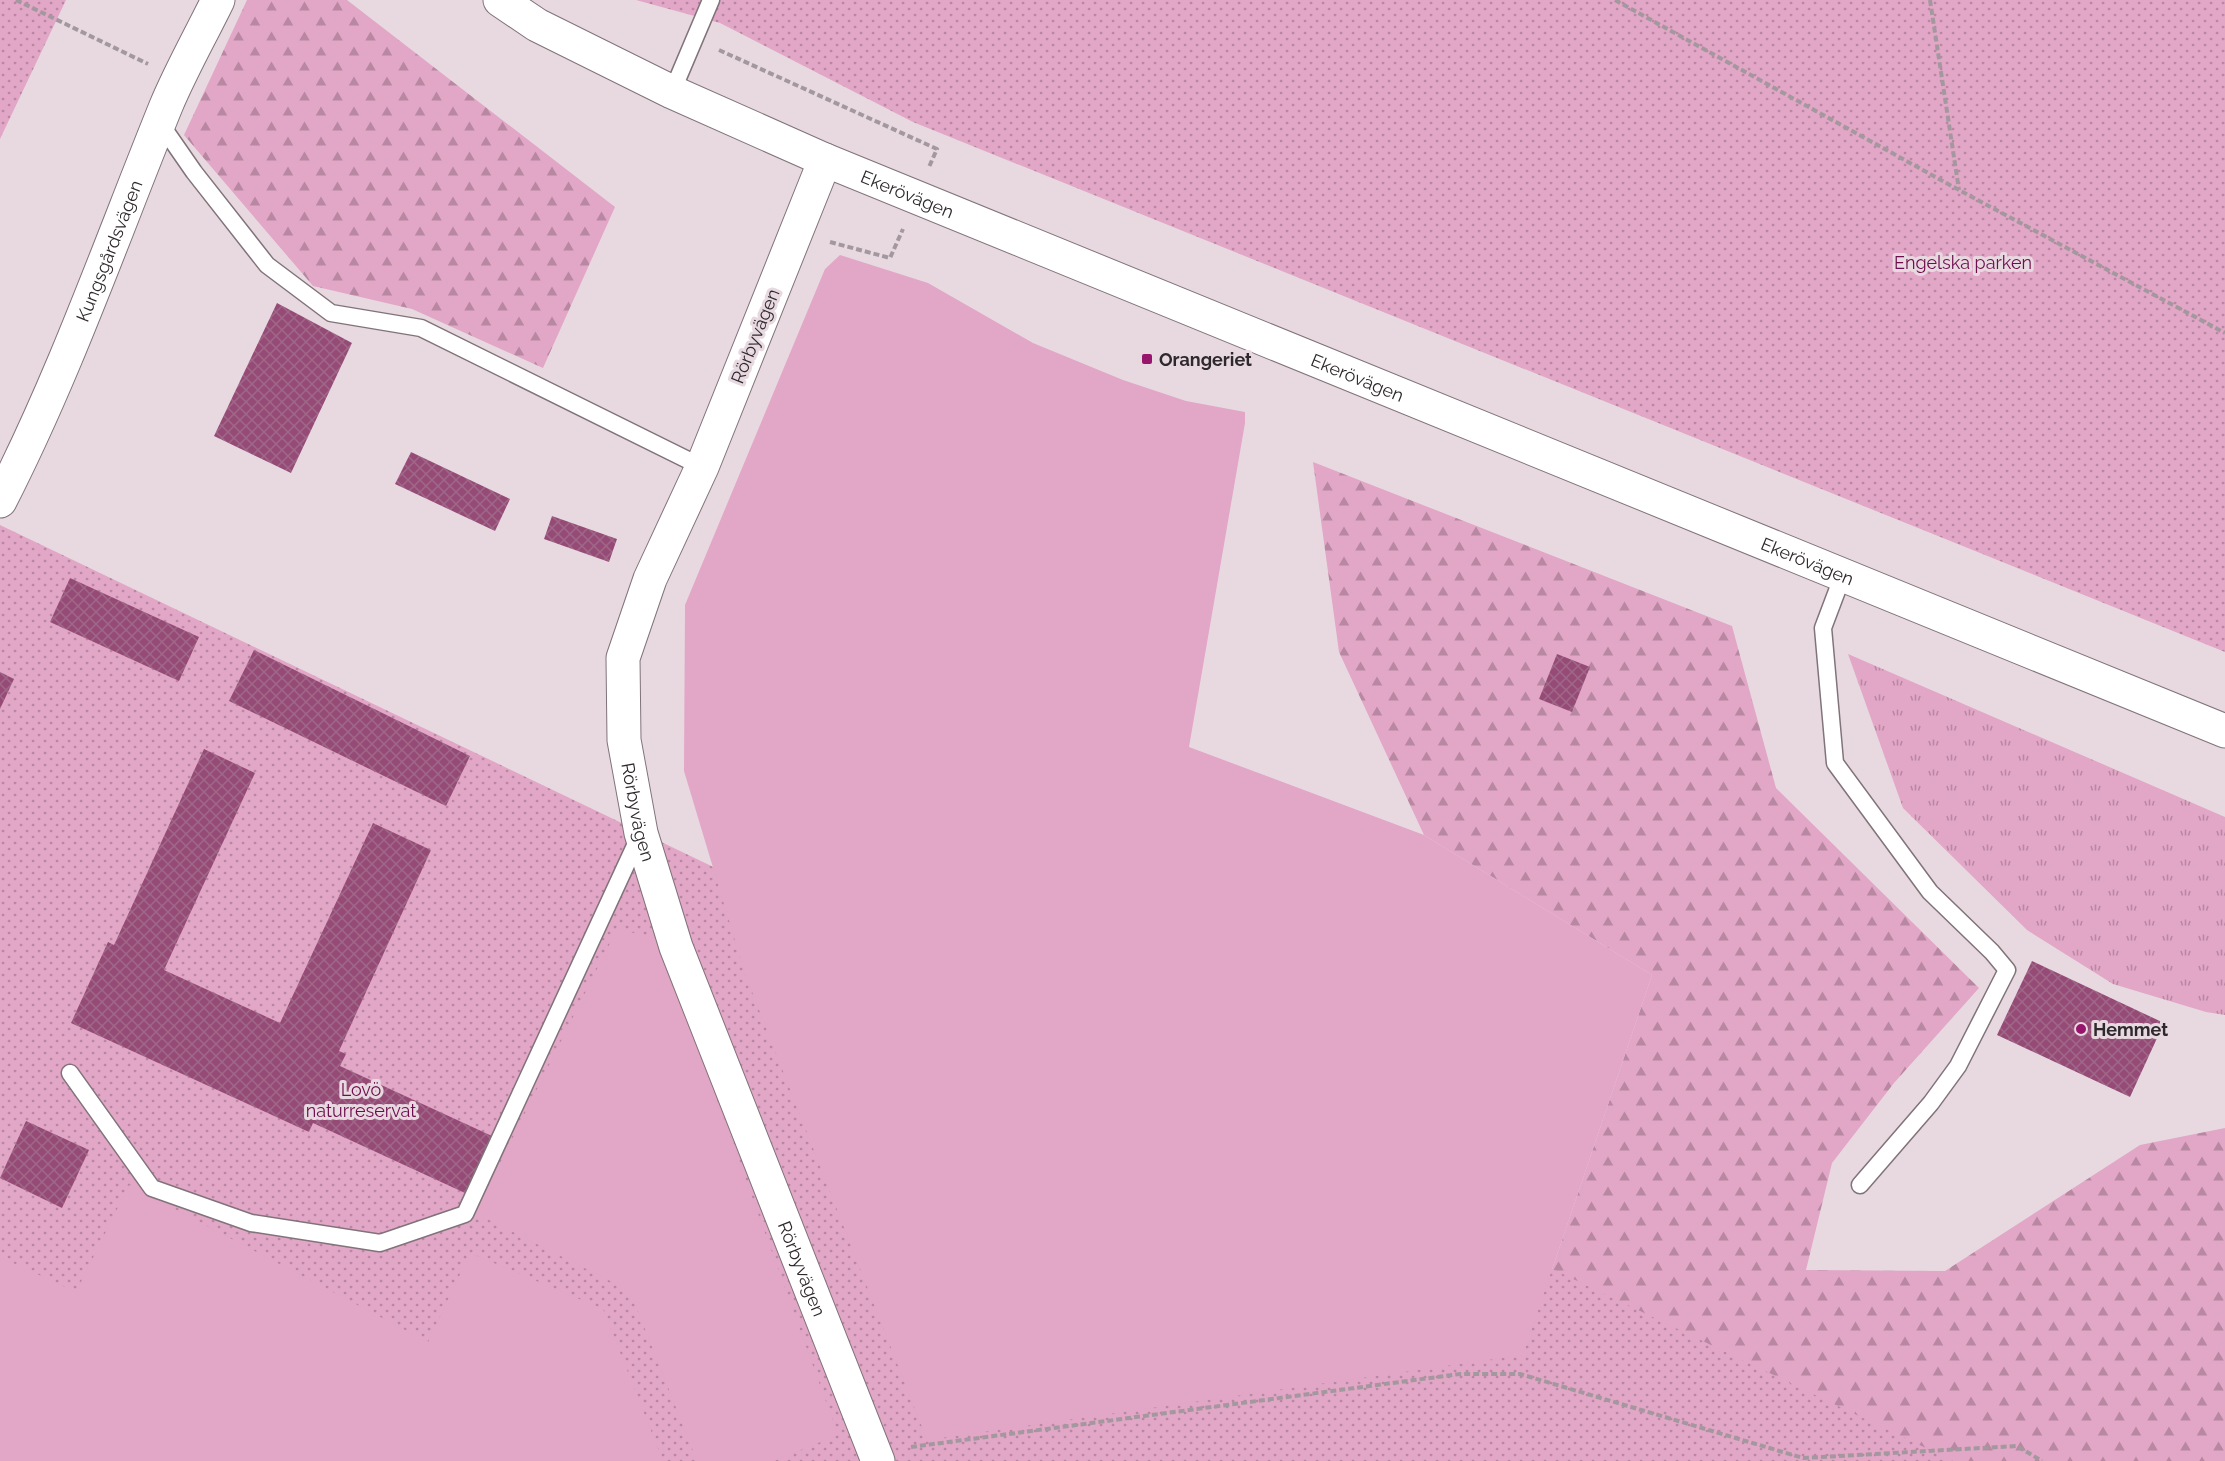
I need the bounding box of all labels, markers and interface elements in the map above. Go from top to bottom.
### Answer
street label: Ekerövägen [858,165,957,222]
street label: Kungsgårdsvägen [71,177,146,325]
park label: Engelska parken [1894,252,2032,273]
street label: Rörbyvägen [726,286,784,386]
place label: Orangeriet [1159,349,1252,370]
street label: Ekerövägen [1308,349,1407,406]
marker: Orangeriet [1140,352,1154,366]
street label: Ekerövägen [1758,532,1857,589]
street label: Rörbyvägen [618,761,660,864]
place label: Hemmet [2093,1019,2168,1040]
marker: Hemmet [2074,1022,2088,1036]
park label: Lovö naturreservat [306,1079,416,1121]
street label: Rörbyvägen [774,1218,831,1319]

